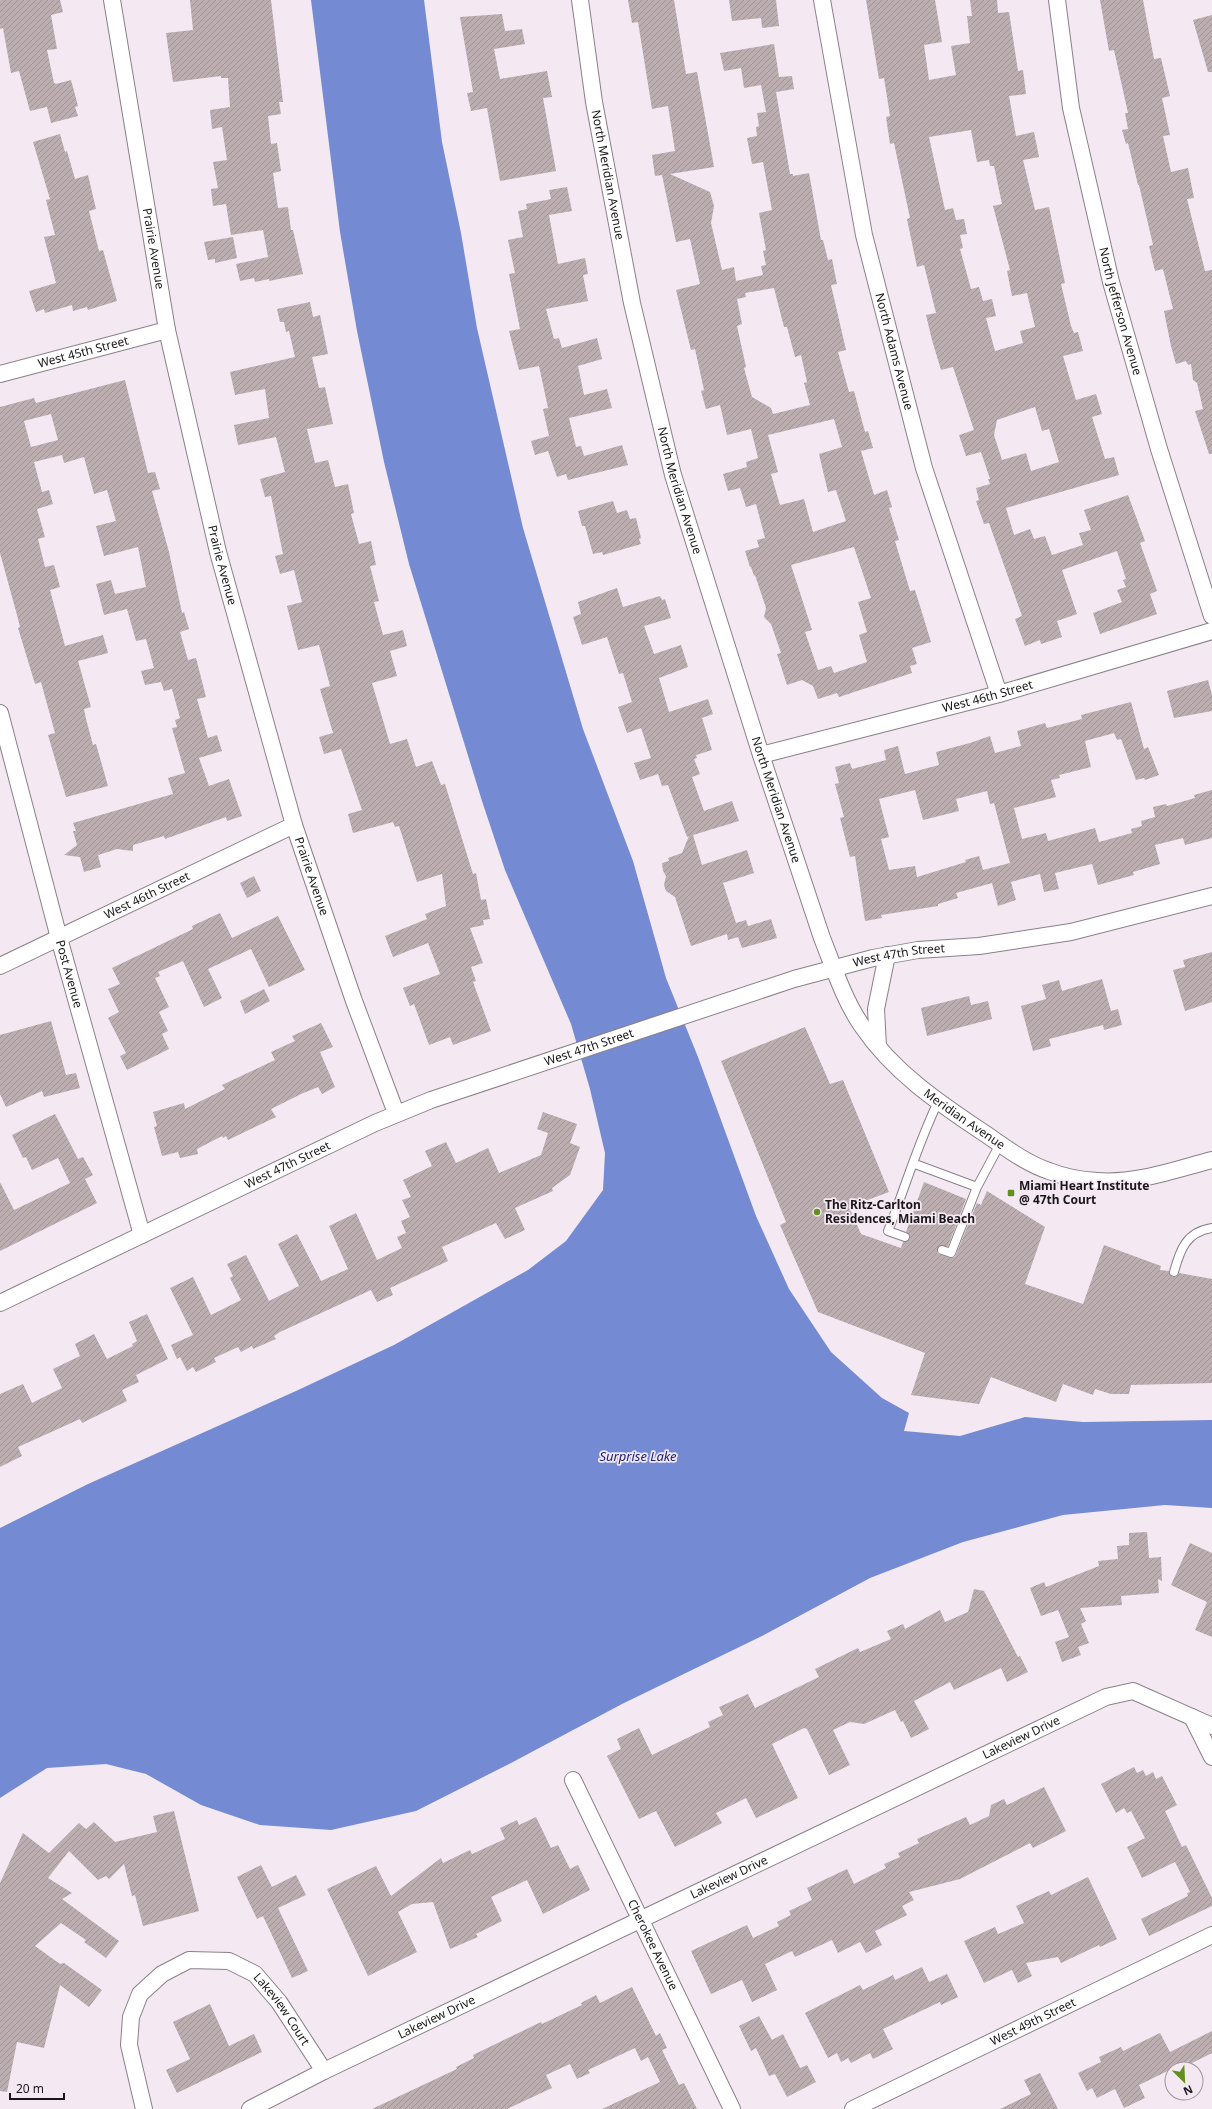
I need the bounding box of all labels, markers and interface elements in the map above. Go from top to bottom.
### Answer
street label: North Meridian Avenue [588,108,629,241]
street label: Prairie Avenue [139,207,169,291]
street label: North Jefferson Avenue [1095,245,1146,377]
street label: North Adams Avenue [871,291,918,412]
street label: West 45th Street [36,331,131,372]
street label: North Meridian Avenue [654,425,706,556]
street label: Prairie Avenue [204,523,241,607]
street label: West 46th Street [940,675,1035,716]
street label: North Meridian Avenue [748,734,805,865]
street label: Prairie Avenue [291,835,333,918]
street label: West 46th Street [101,867,193,923]
street label: Post Avenue [52,938,87,1010]
street label: West 47th Street [851,939,946,971]
street label: West 47th Street [542,1024,636,1070]
street label: Meridian Avenue [920,1084,1009,1153]
street label: West 47th Street [242,1136,334,1192]
place label: Miami Heart Institute @ 47th Court [1019,1177,1149,1208]
marker: Miami Heart Institute @ 47th Court [1006,1188,1016,1198]
place label: The Ritz-Carlton Residences, Miami Beach [825,1196,975,1227]
marker: The Ritz-Carlton Residences, Miami Beach [812,1207,822,1217]
water label: Surprise Lake [599,1447,677,1465]
street label: Lakeview Drive [979,1711,1063,1763]
street label: Lakeview Drive [687,1851,770,1903]
street label: Cherokee Avenue [624,1896,682,1993]
street label: Lakeview Court [250,1969,314,2049]
street label: Lakeview Drive [395,1991,478,2042]
street label: West 49th Street [987,1993,1079,2049]
north arrow [1164,2061,1204,2101]
scale bar [10,2075,64,2101]
text: 20 m [16,2080,44,2097]
text: N [1181,2082,1195,2099]

